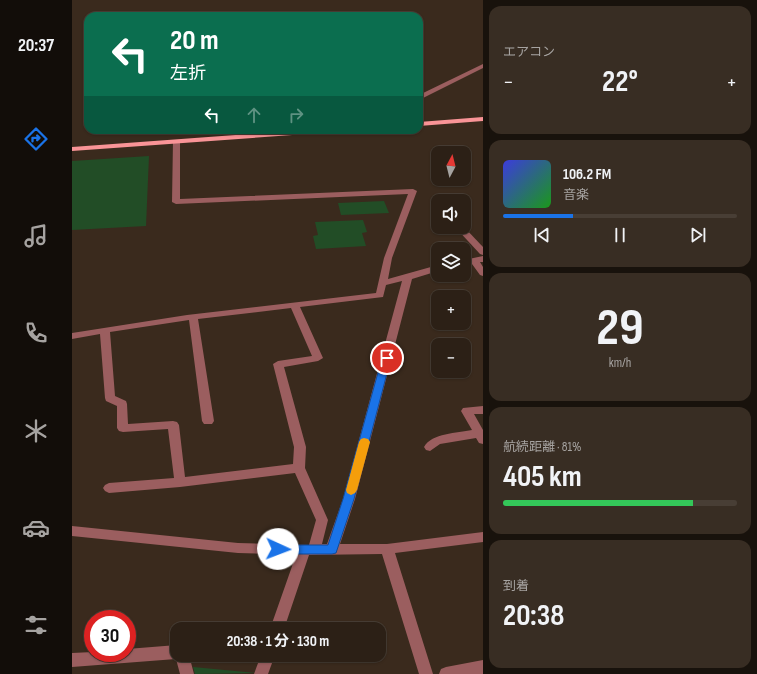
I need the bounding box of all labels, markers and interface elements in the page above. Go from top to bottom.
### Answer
text: 20 m [170,24,219,57]
icon: left [104,28,156,80]
text: 20:37 [18,35,54,56]
text: エアコン [503,44,555,60]
text: 左折 [170,63,206,84]
text: 22° [602,64,638,100]
text: − [503,69,514,96]
text: + [726,69,737,96]
icon: left [201,104,223,126]
icon: ahead [243,104,265,126]
icon: right [285,104,307,126]
icon: directions [22,125,50,153]
north arrow [431,146,471,186]
map controls [431,146,471,378]
text: 106.2 FM [563,165,611,184]
text: 音楽 [563,187,589,203]
button: sound [431,194,471,234]
icon: music [22,222,50,250]
icon: previous [531,224,553,246]
icon: pause [609,224,631,246]
icon: next [687,224,709,246]
button: layers [431,242,471,282]
button: + [431,290,471,330]
text: 29 [596,297,644,360]
icon: phone [22,319,50,347]
button: − [431,338,471,378]
pin [370,341,404,375]
icon: arrive [376,347,398,369]
text: km/h [609,355,631,371]
icon: climate [22,417,50,445]
text: 航続距離 · 81% [503,439,581,455]
text: 405 km [503,459,582,495]
icon: car [22,514,50,542]
position arrow [257,528,299,570]
text: 到着 [503,578,529,594]
text: 20:38 [503,598,564,634]
speed limit sign: 30 [84,610,136,662]
icon: filters [22,611,50,639]
text: 20:38 · 1 分 · 130 m [227,632,329,651]

